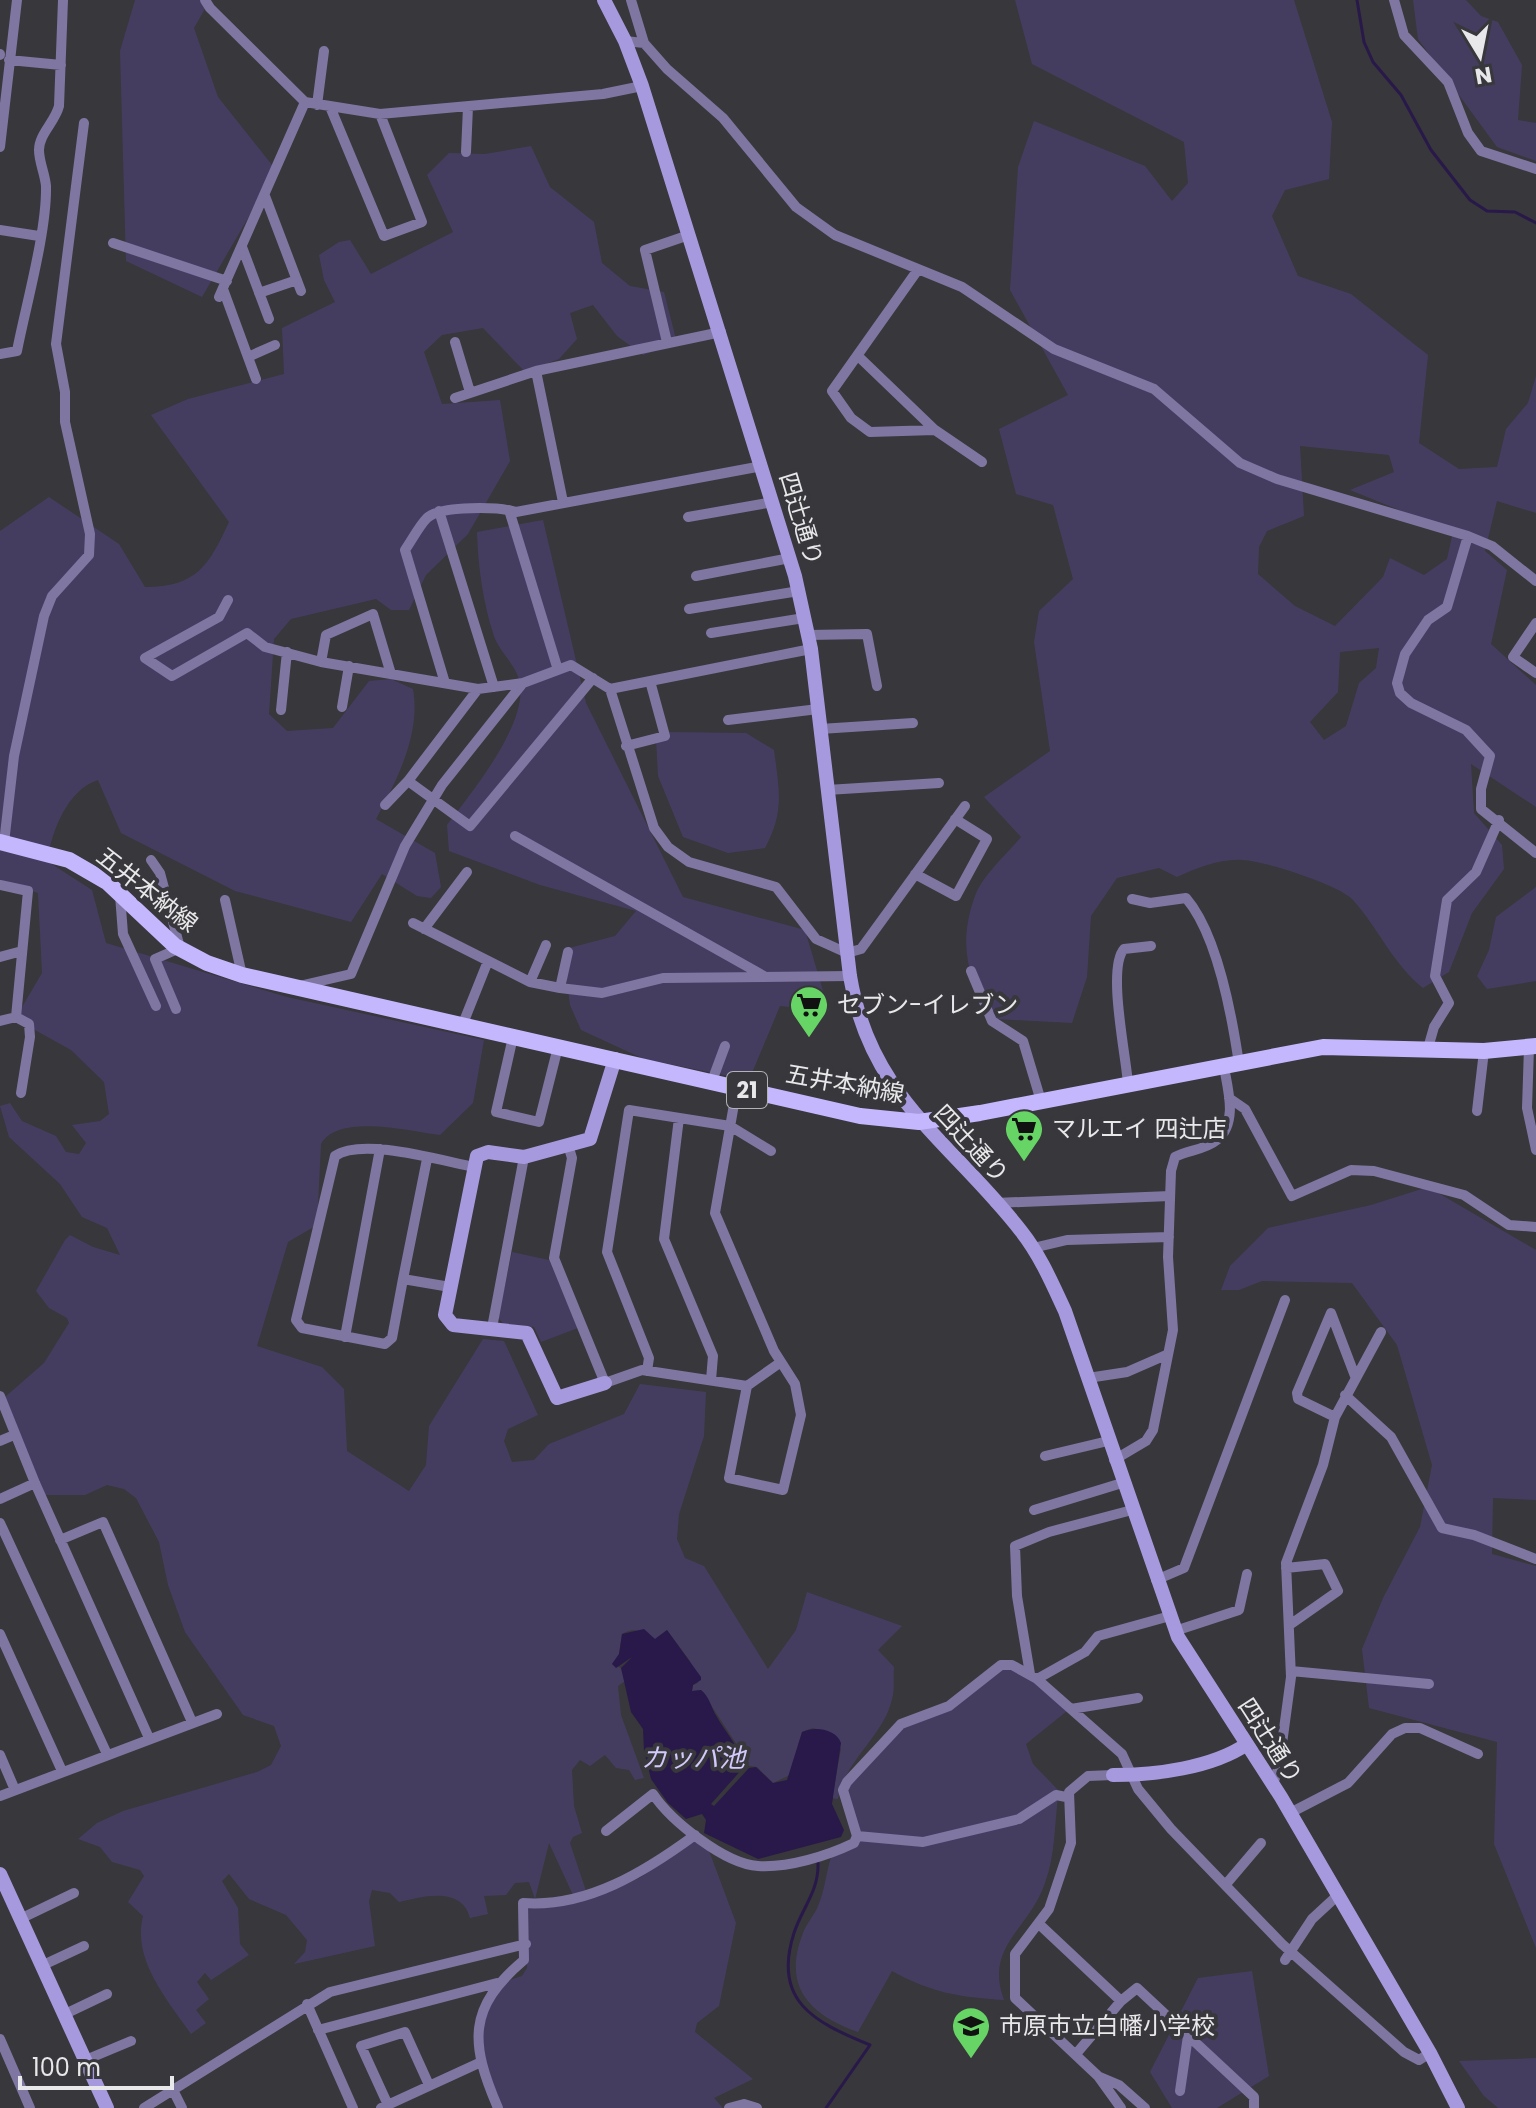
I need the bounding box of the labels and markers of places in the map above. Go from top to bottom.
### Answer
supermarket icon: セブン-イレブン [788,984,830,1039]
place label: セブン-イレブン [837,988,1018,1021]
supermarket icon: マルエイ 四辻店 [1003,1108,1045,1163]
place label: マルエイ 四辻店 [1052,1112,1226,1145]
school or university icon: 市原市立白幡小学校 [950,2005,992,2060]
place label: 市原市立白幡小学校 [999,2009,1215,2042]

